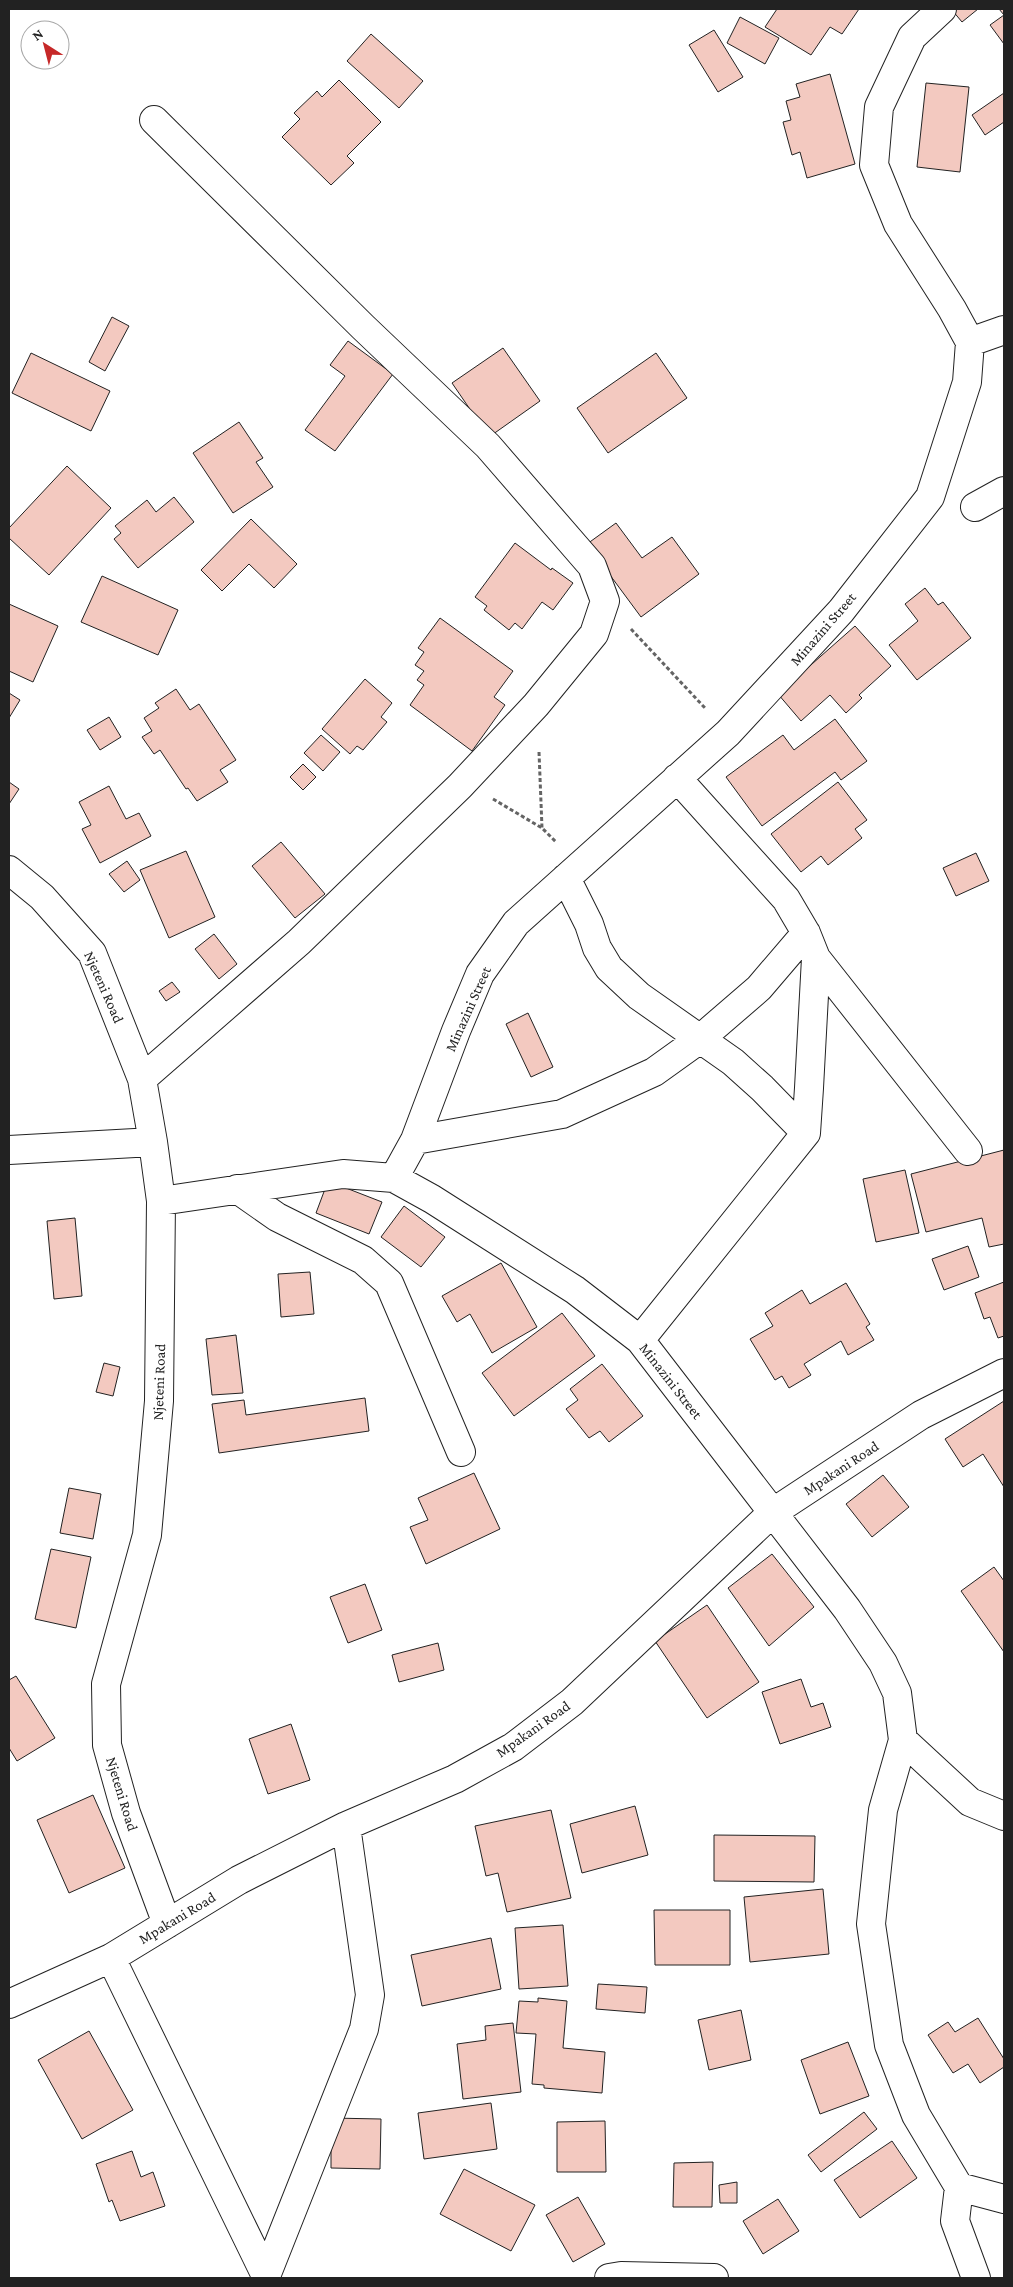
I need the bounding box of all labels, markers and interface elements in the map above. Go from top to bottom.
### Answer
north arrow [20,20,70,70]
text: N [29,25,46,44]
street label: Minazini Street [787,588,860,669]
street label: Njeteni Road [80,949,127,1026]
street label: Minazini Street [442,963,494,1054]
street label: Minazini Street [636,1340,706,1423]
street label: Njeteni Road [150,1343,169,1421]
street label: Mpakani Road [800,1438,882,1499]
street label: Mpakani Road [493,1698,574,1761]
street label: Njeteni Road [102,1755,141,1833]
street label: Mpakani Road [136,1889,219,1948]

